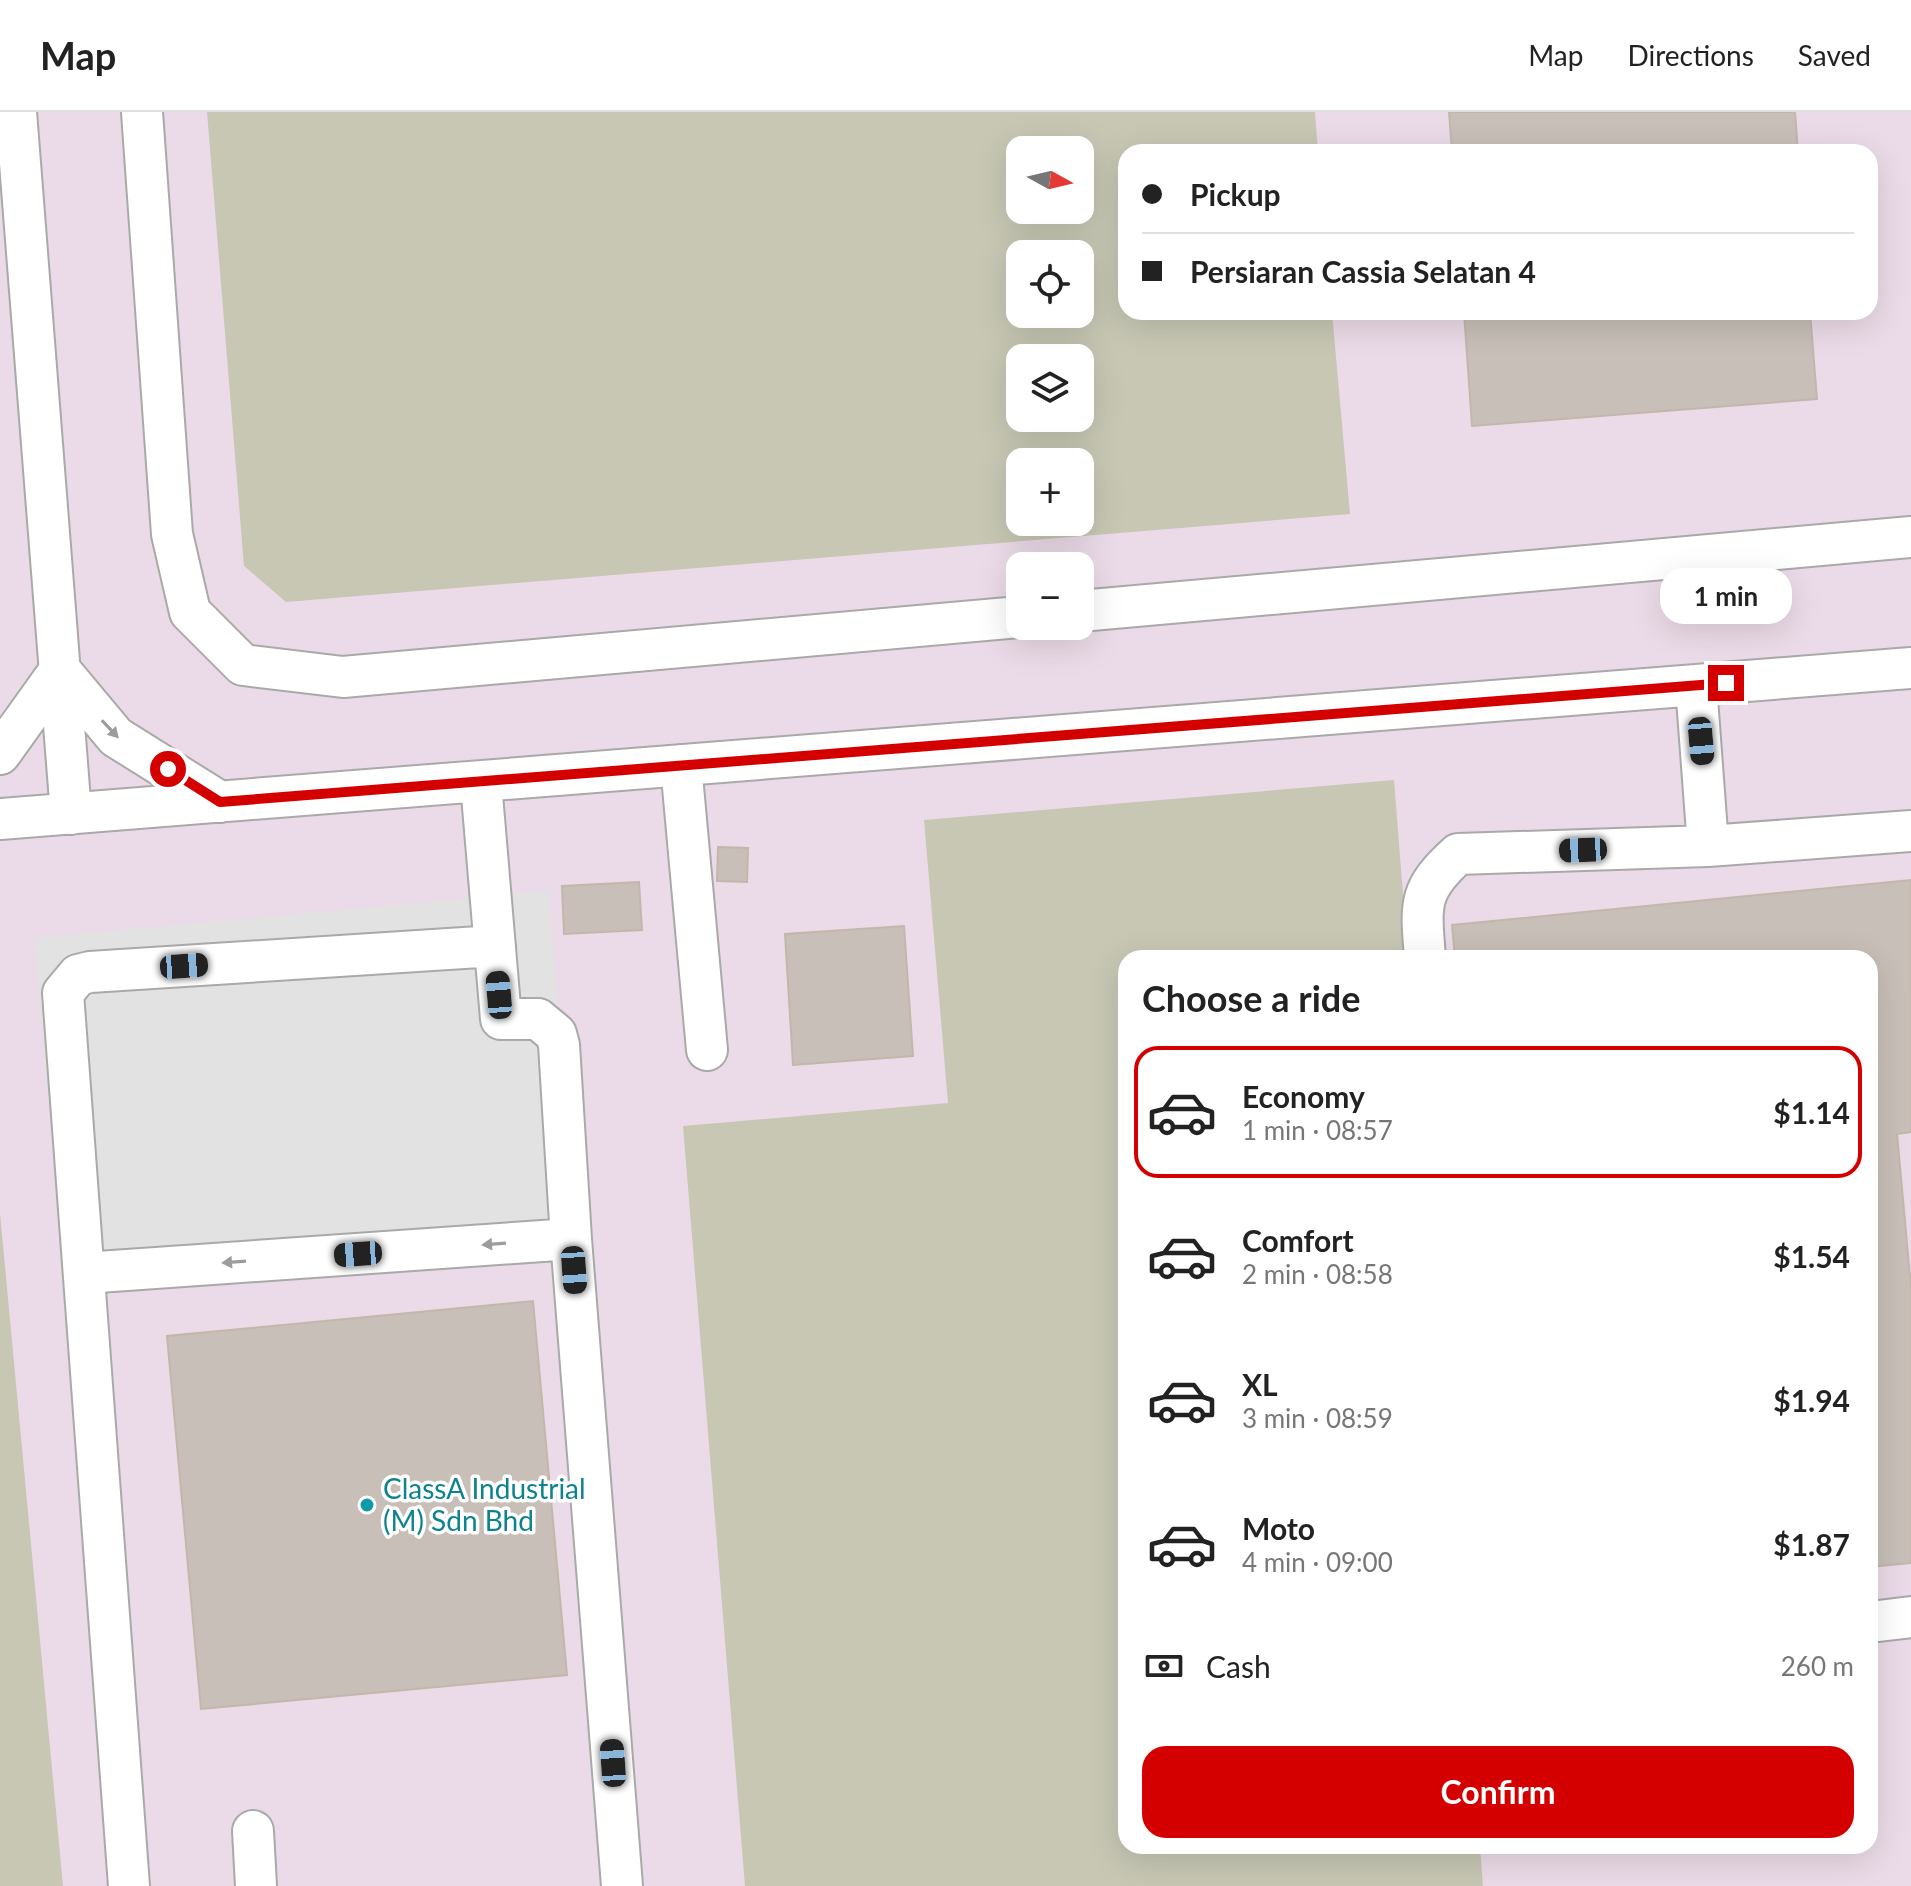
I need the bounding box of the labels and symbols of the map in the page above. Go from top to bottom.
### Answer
north arrow [1006,136,1094,224]
callout: 1 min [1660,567,1792,623]
route end [1708,665,1744,701]
car [1687,716,1715,766]
one-way arrow [101,719,119,738]
route start [150,751,186,787]
car [1559,837,1607,863]
car [159,952,209,980]
car [485,970,513,1020]
one-way arrow [481,1238,506,1251]
car [333,1240,383,1268]
car [560,1245,588,1295]
one-way arrow [221,1256,246,1269]
place label: ClassA Industrial (M) Sdn Bhd [383,1471,586,1537]
marker: ClassA Industrial (M) Sdn Bhd [358,1496,376,1514]
car [599,1738,627,1788]

